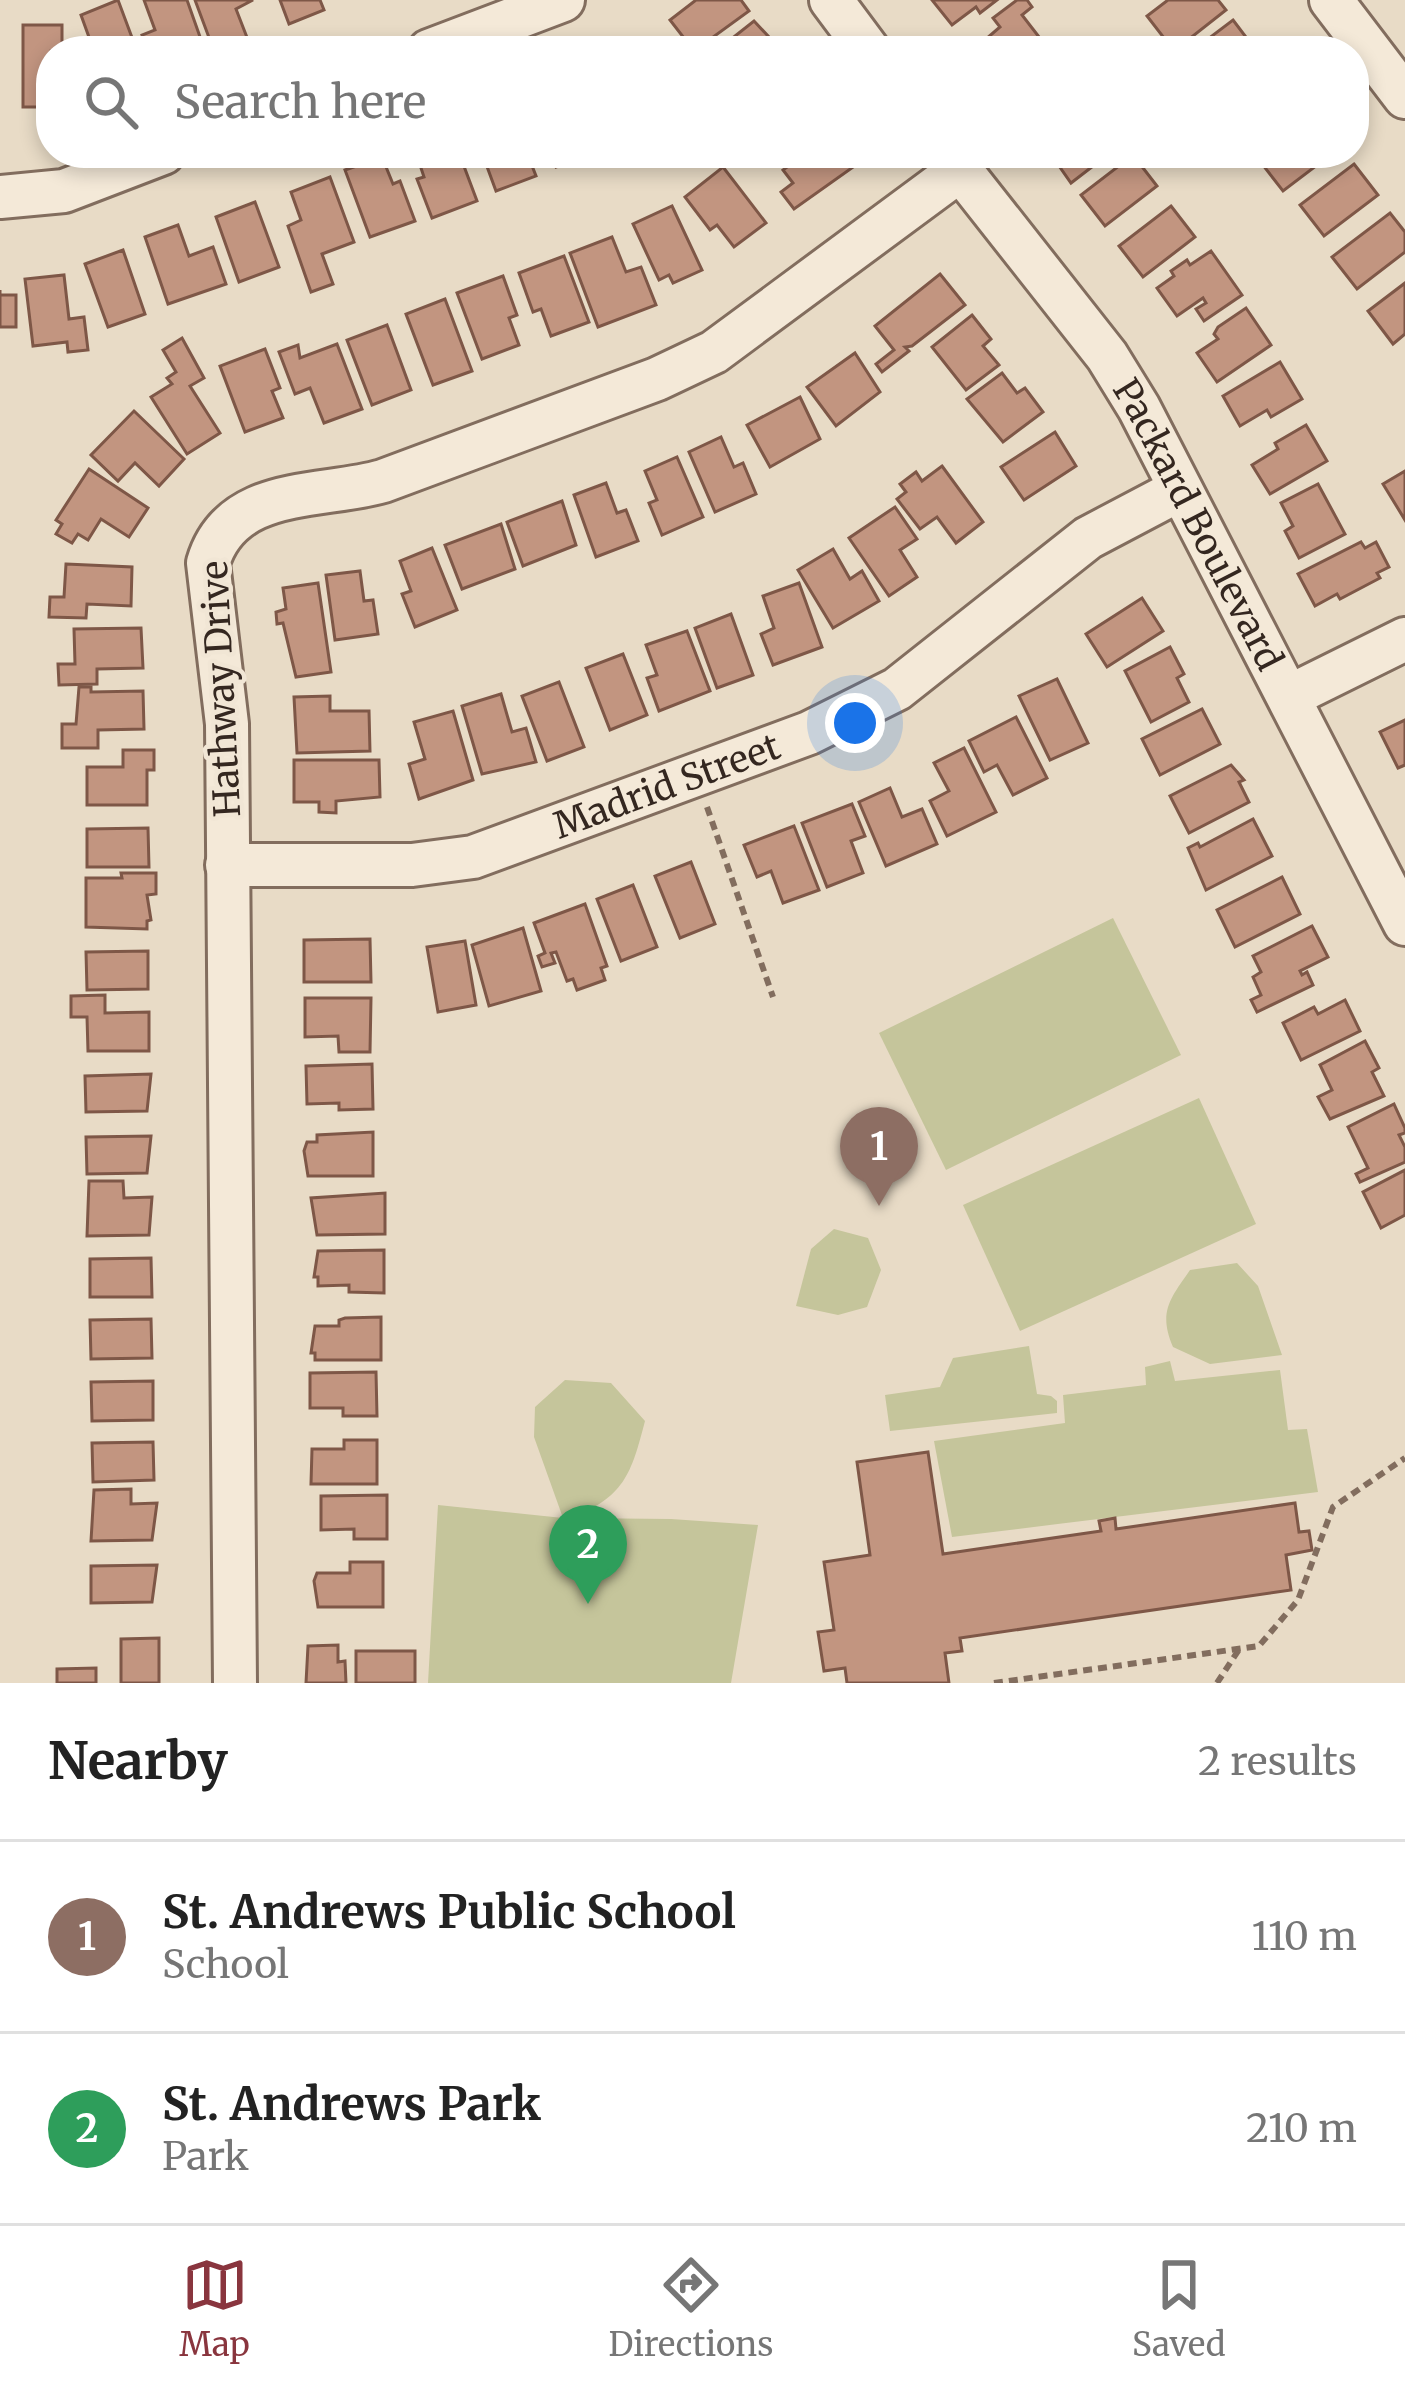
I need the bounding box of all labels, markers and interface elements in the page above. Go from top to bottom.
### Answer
search box [36,36,1369,168]
icon: search [78,69,144,135]
text: Search here [174,74,426,130]
street label: Packard Boulevard [1104,370,1293,678]
street label: Hathway Drive [192,560,250,818]
your location [825,693,885,753]
street label: Madrid Street [547,723,786,848]
pin: 1 [840,1107,918,1206]
pin: 2 [549,1505,627,1604]
text: Nearby [48,1729,228,1793]
text: 2 results [1198,1737,1357,1786]
text: St. Andrews Public School [162,1884,736,1940]
text: 1 [78,1912,96,1961]
text: 110 m [1252,1912,1357,1961]
text: School [162,1940,289,1989]
text: St. Andrews Park [162,2076,541,2132]
text: 2 [76,2104,98,2153]
text: 210 m [1246,2104,1357,2153]
text: Park [162,2132,249,2181]
tab: Map [179,2252,250,2365]
tab: Directions [608,2252,773,2365]
tab: Saved [1132,2252,1226,2365]

